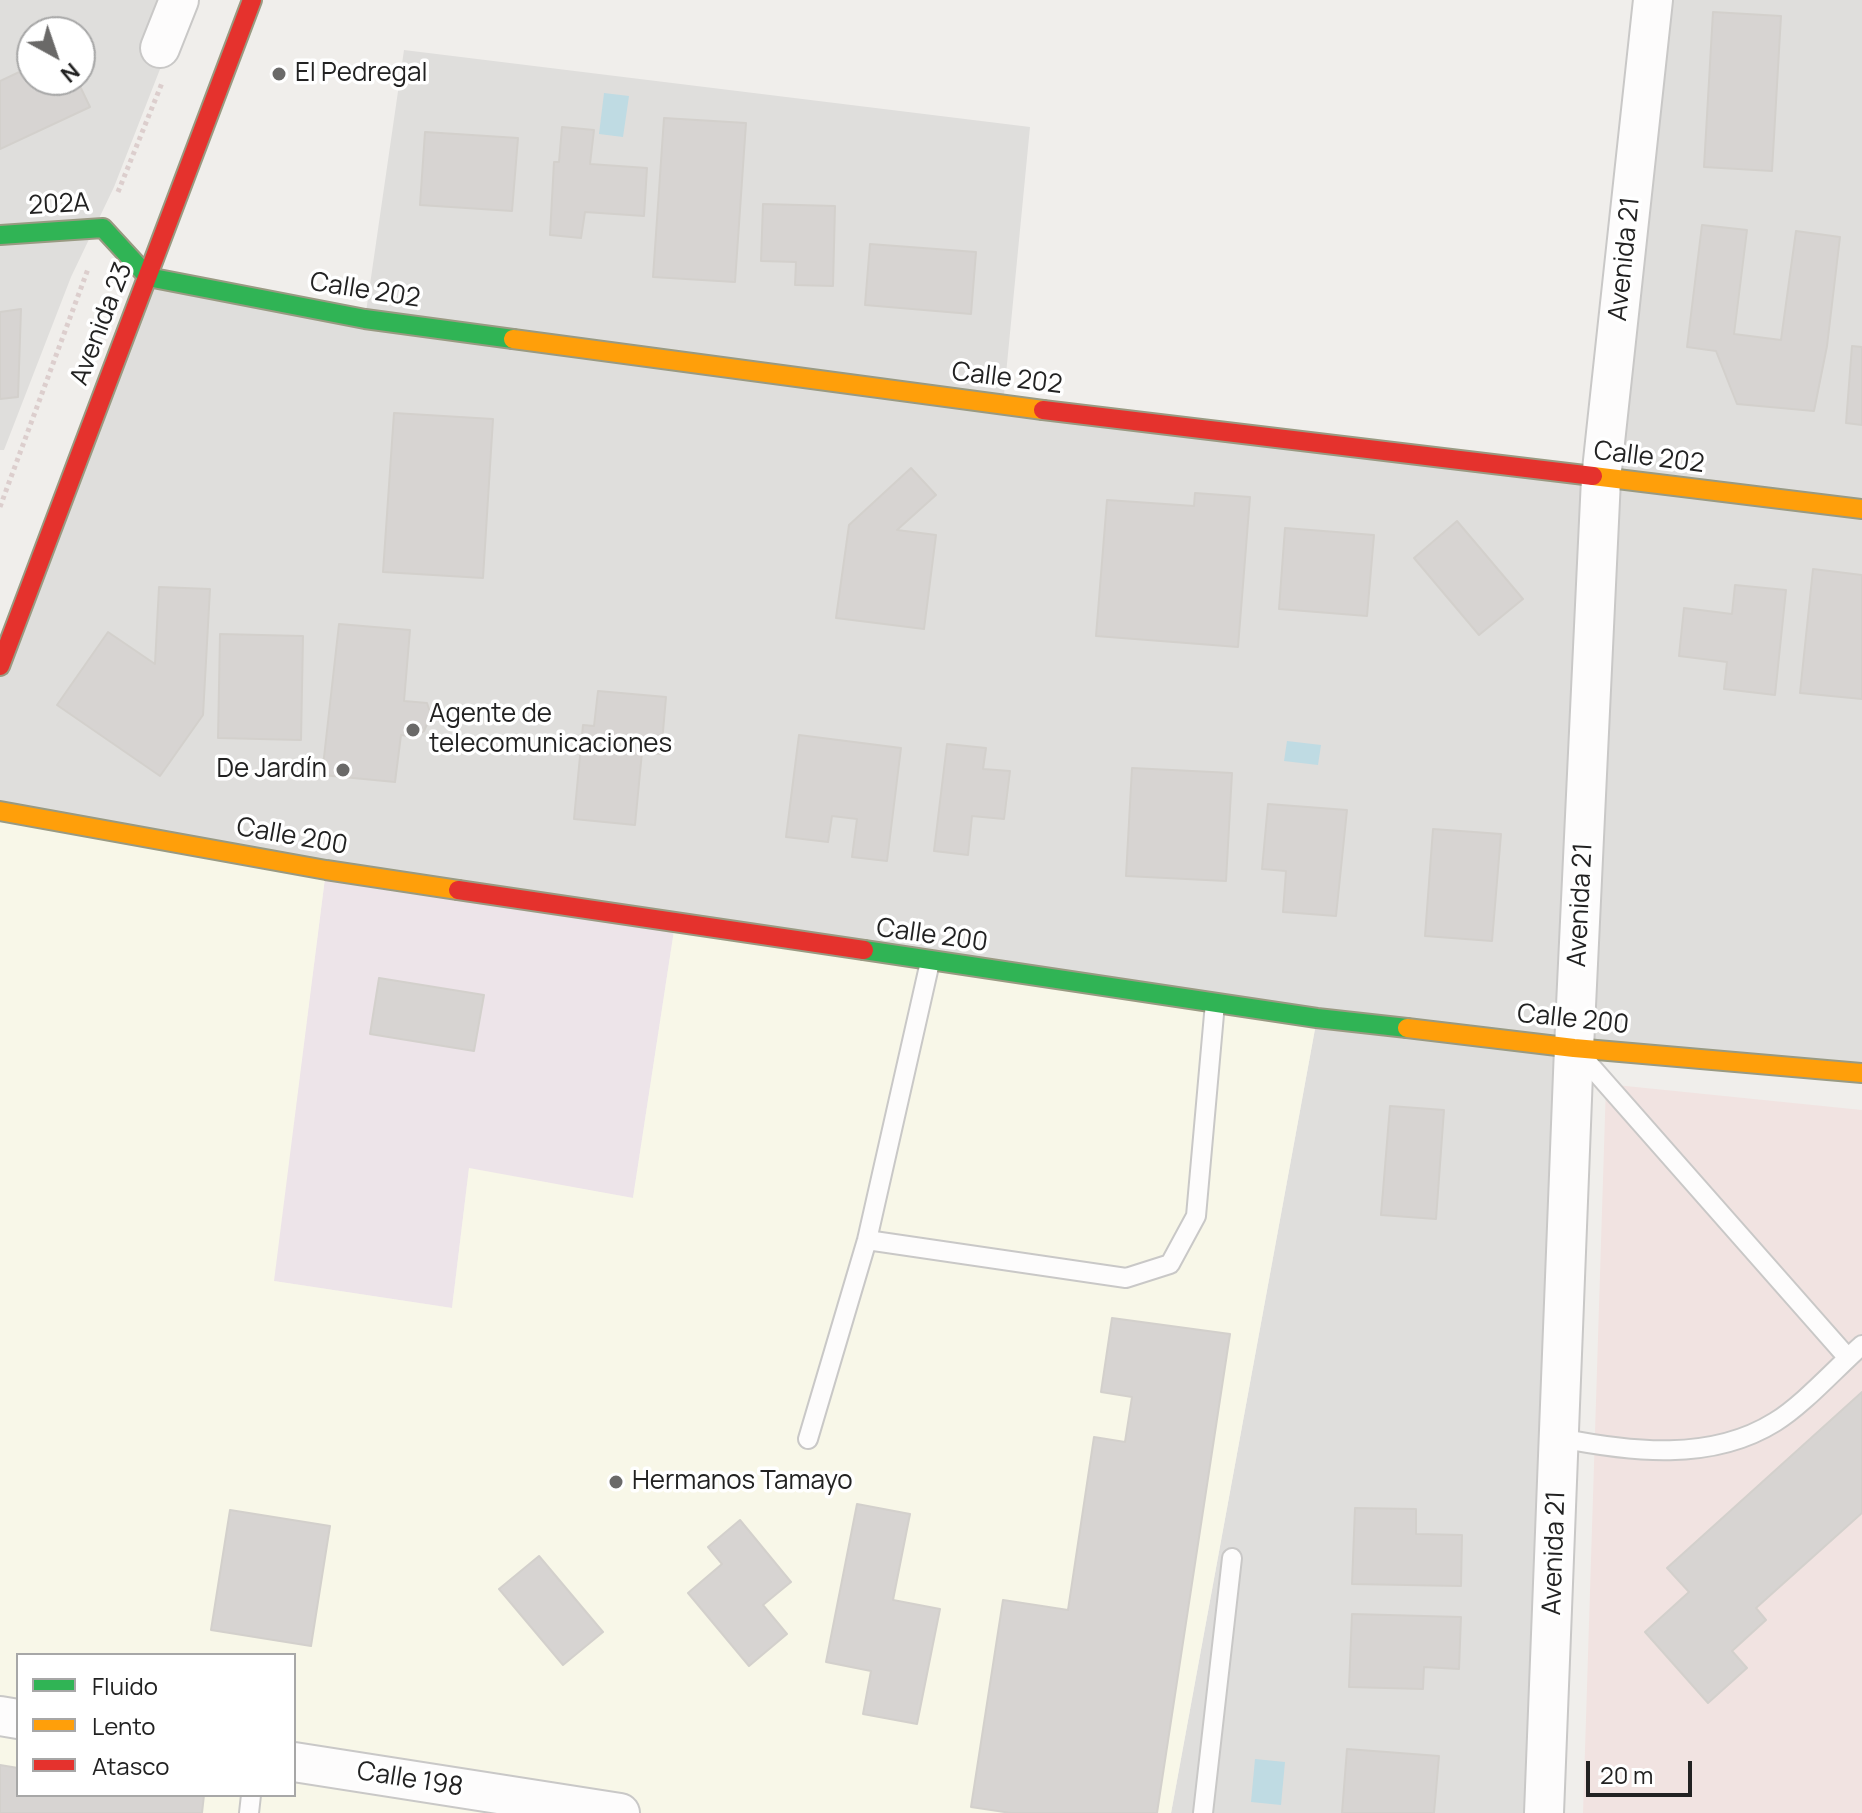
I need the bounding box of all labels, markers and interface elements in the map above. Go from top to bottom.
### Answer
north arrow [16,16,96,96]
text: N [54,56,86,89]
place label: El Pedregal [295,58,428,90]
marker: El Pedregal [270,65,288,83]
street label: 202A [28,188,90,222]
street label: Avenida 21 [1603,195,1647,323]
street label: Avenida 23 [64,258,140,390]
street label: Calle 202 [308,267,422,315]
street label: Calle 202 [950,357,1064,401]
street label: Calle 202 [1592,436,1706,480]
place label: Agente de telecomunicaciones [429,699,672,760]
marker: Agente de telecomunicaciones [404,721,422,739]
place label: De Jardín [217,754,327,786]
marker: De Jardín [334,761,352,779]
street label: Calle 200 [234,812,350,862]
street label: Avenida 21 [1562,842,1600,968]
street label: Calle 200 [874,913,990,959]
street label: Calle 200 [1516,999,1630,1041]
place label: Hermanos Tamayo [632,1466,853,1498]
marker: Hermanos Tamayo [607,1473,625,1491]
street label: Avenida 21 [1537,1490,1573,1616]
legend [16,1653,296,1797]
text: Fluido [92,1669,158,1702]
text: Lento [92,1709,156,1742]
scale bar [1590,1745,1696,1795]
text: Atasco [92,1749,169,1782]
street label: Calle 198 [355,1756,465,1804]
text: 20 m [1600,1758,1653,1791]

